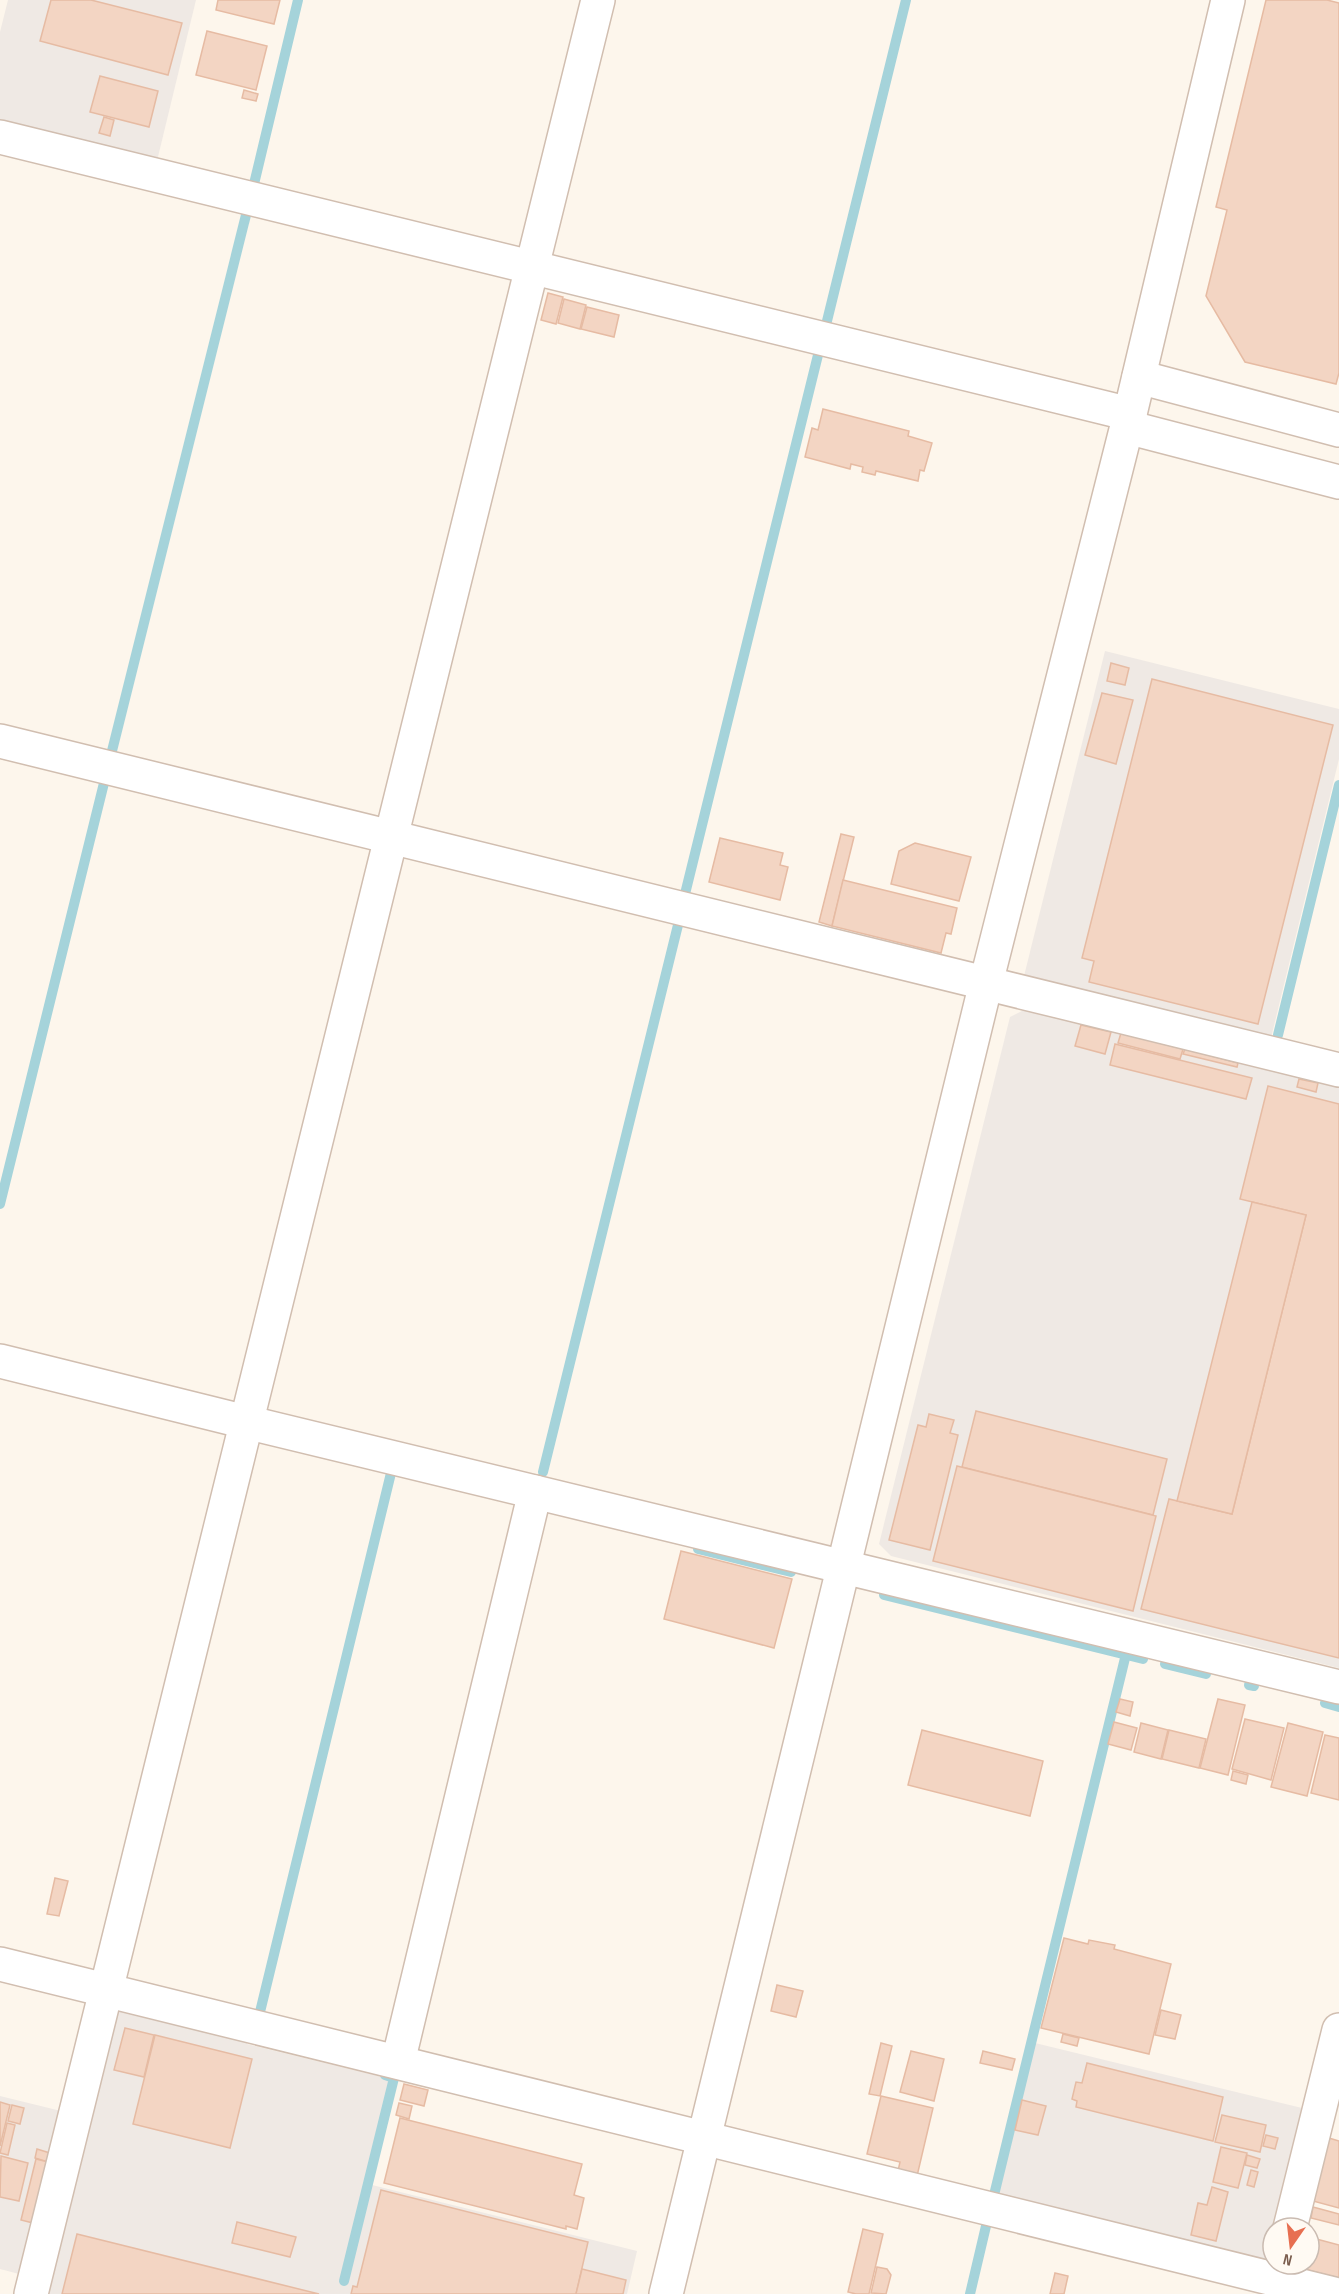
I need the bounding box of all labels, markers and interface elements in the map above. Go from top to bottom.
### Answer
north arrow [1261,2216,1321,2276]
text: N [1281,2249,1294,2269]

